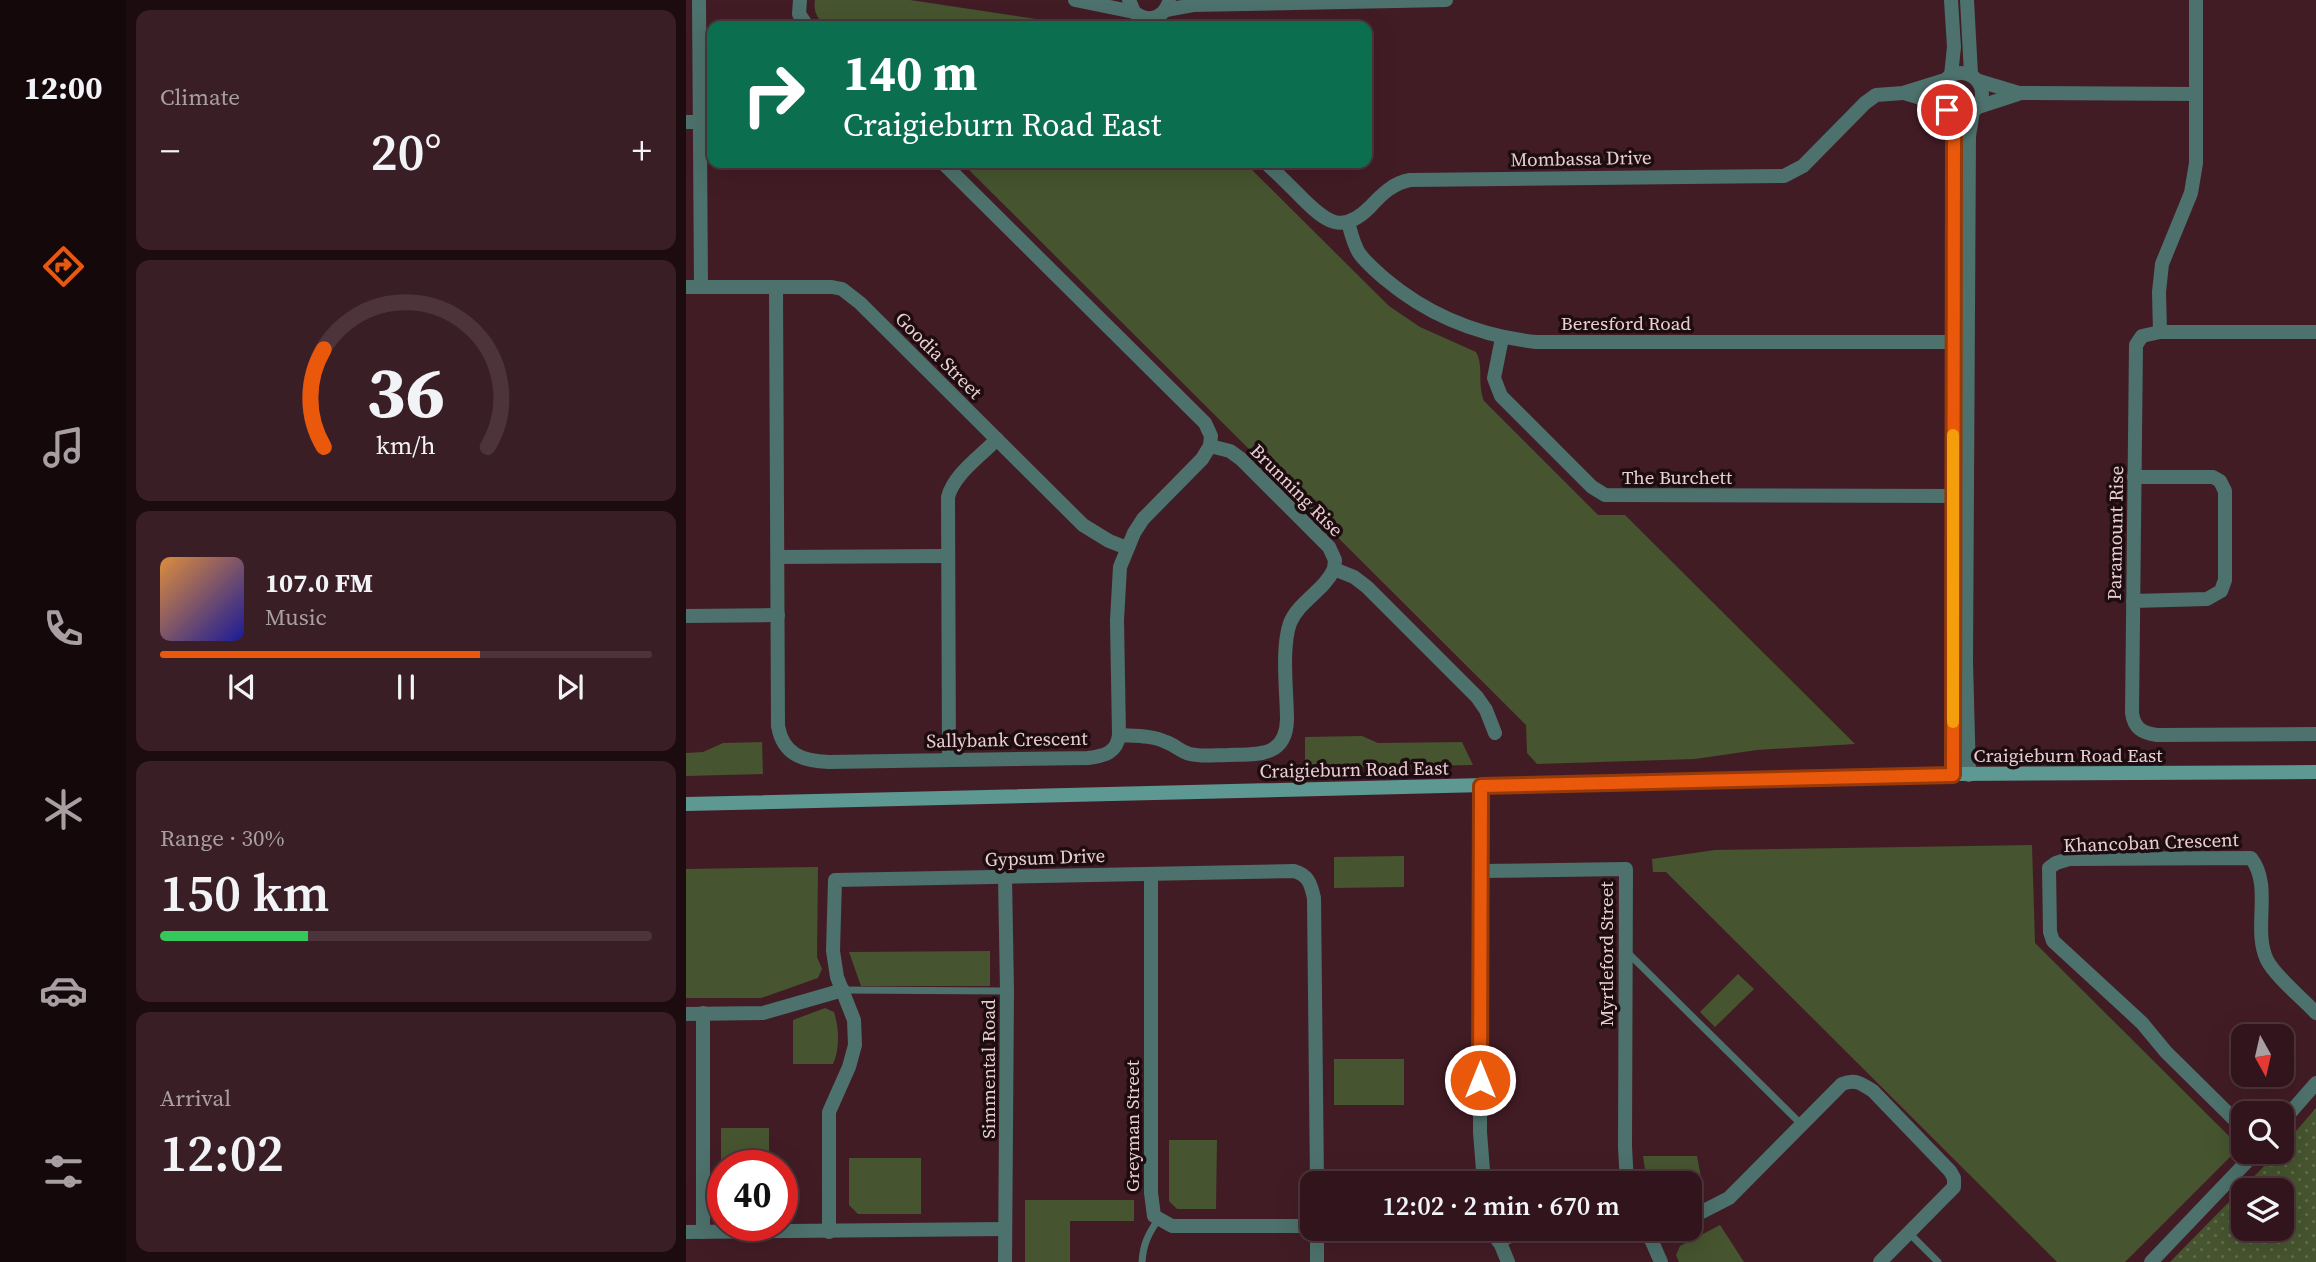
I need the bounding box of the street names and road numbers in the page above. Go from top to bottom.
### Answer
street label: Mombassa Drive [1510,144,1652,172]
street label: Goodia Street [890,306,989,405]
street label: Beresford Road [1561,310,1691,336]
street label: Brunning Rise [1245,438,1349,542]
street label: The Burchett [1622,464,1733,490]
street label: Paramount Rise [2101,465,2129,601]
street label: Sallybank Crescent [926,725,1089,753]
street label: Craigieburn Road East [1973,742,2163,768]
street label: Craigieburn Road East [1259,754,1450,784]
street label: Khancoban Crescent [2063,826,2240,858]
street label: Gypsum Drive [984,842,1106,872]
street label: Myrtleford Street [1593,881,1619,1027]
street label: Simmental Road [975,999,1001,1139]
street label: Greyman Street [1119,1059,1145,1192]

